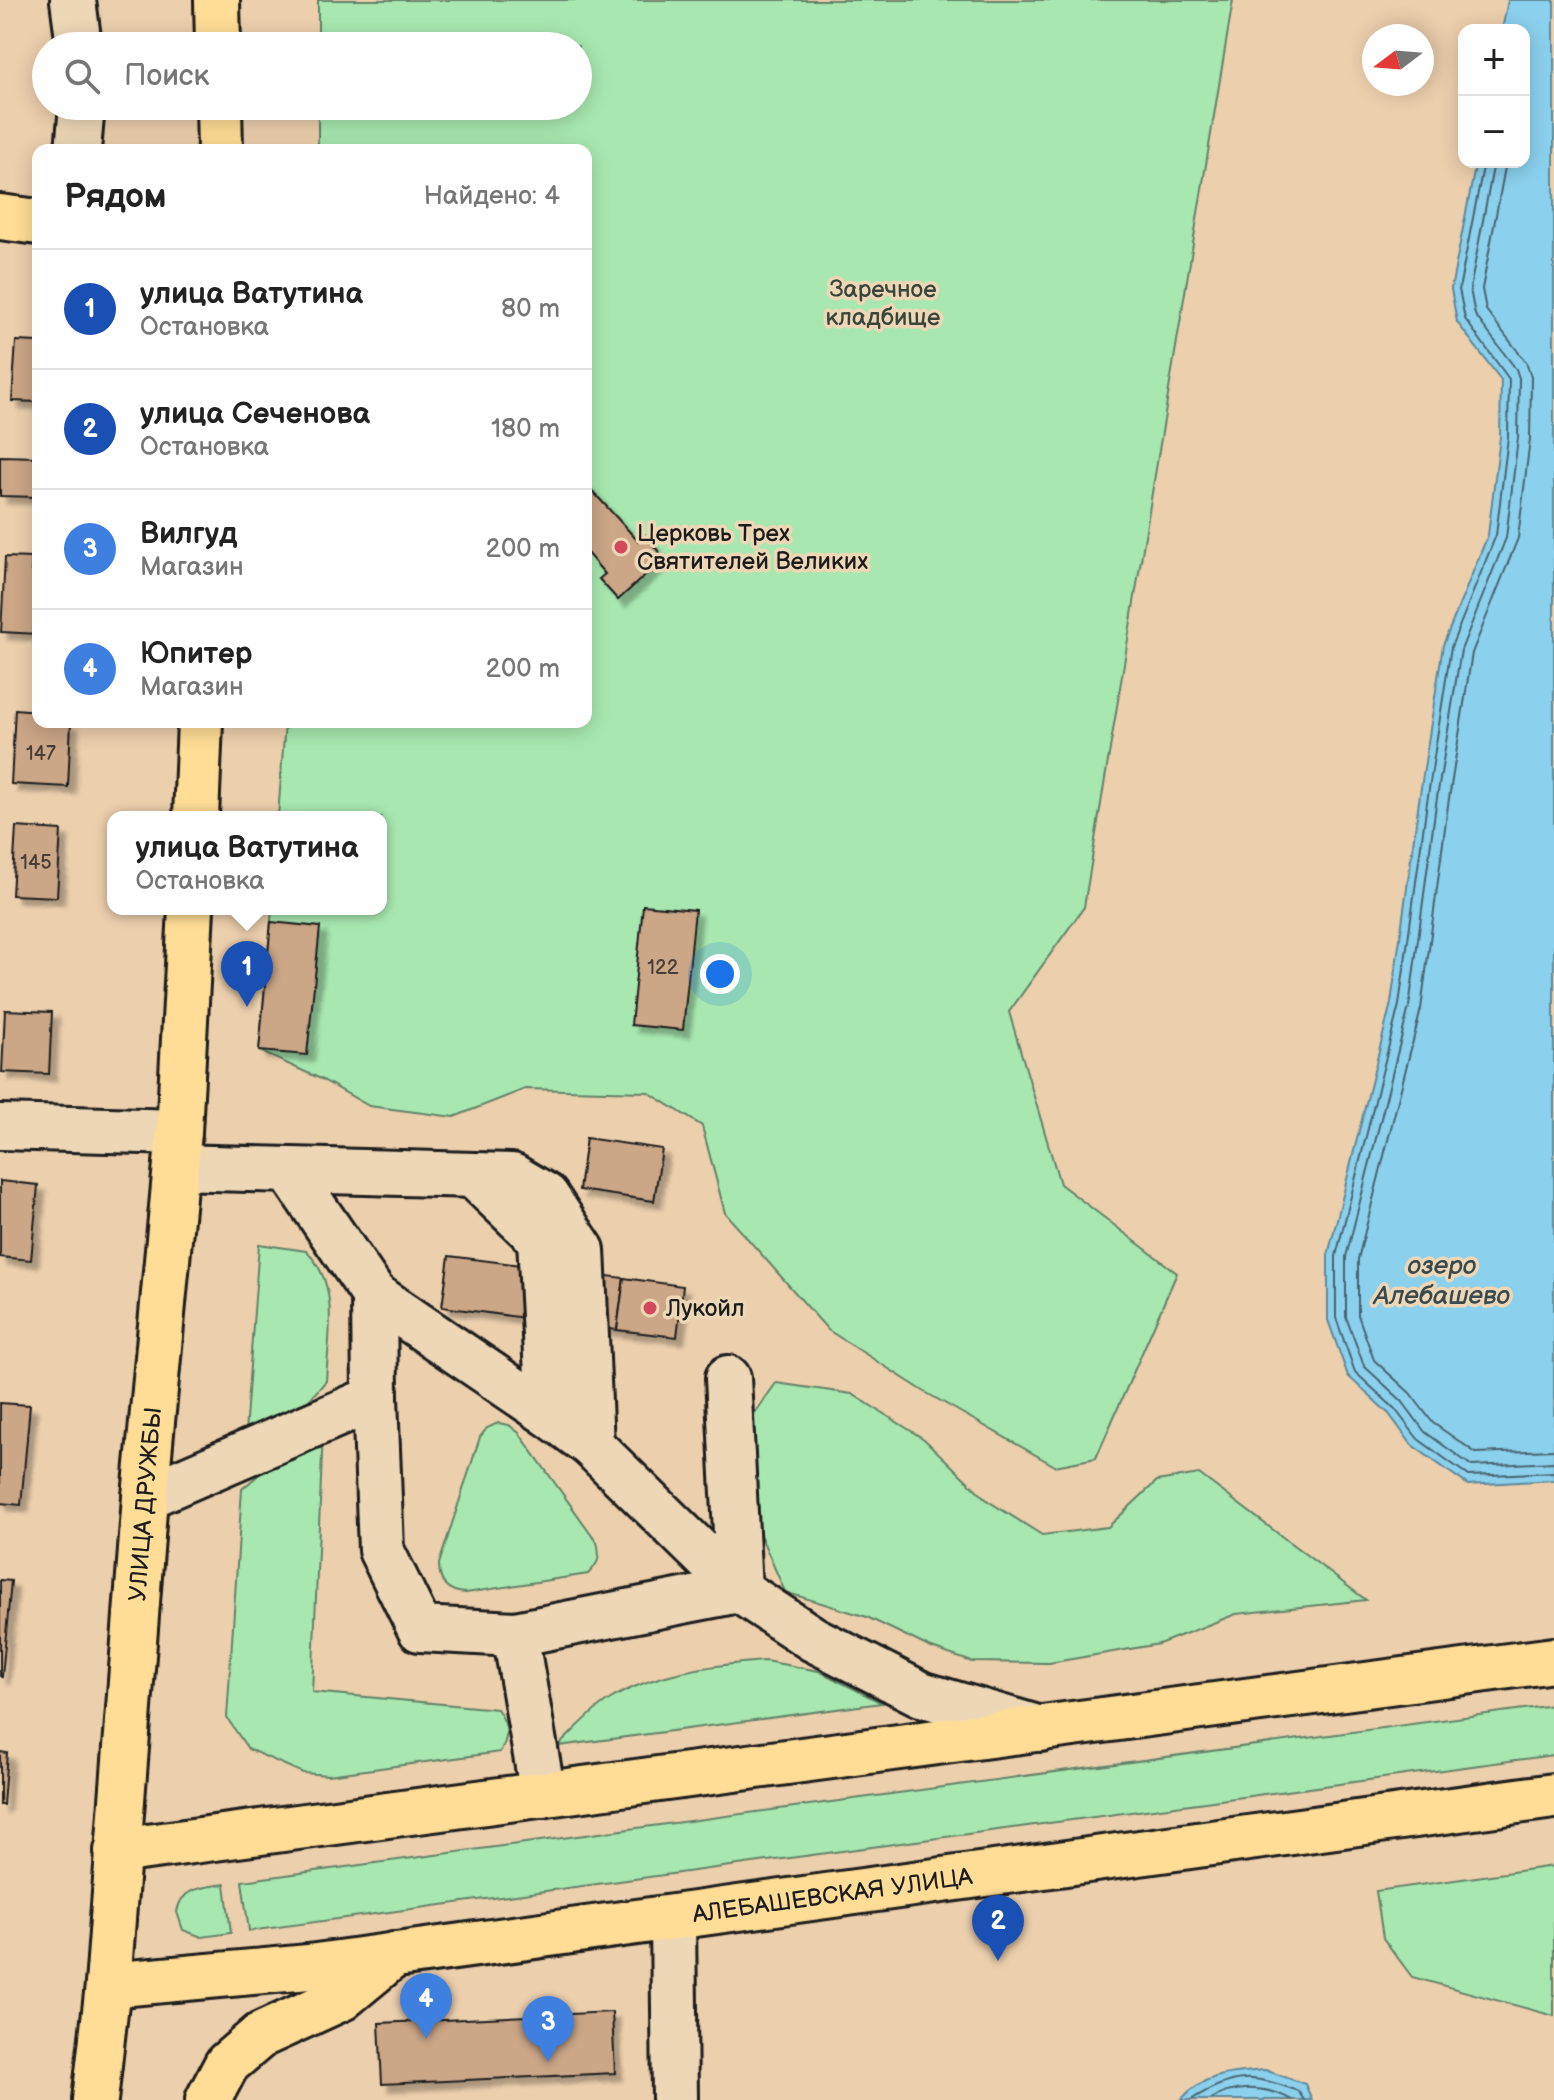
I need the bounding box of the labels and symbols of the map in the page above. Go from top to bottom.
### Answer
north arrow [1362,24,1434,96]
park label: Заречное кладбище [826,275,940,332]
place label: Церковь Трех Святителей Великих [637,519,868,576]
marker: Церковь Трех Святителей Великих [612,538,630,556]
house number: 147 [26,742,56,766]
house number: 145 [20,851,52,875]
pin: 1 [221,941,273,1007]
your location [700,954,740,994]
house number: 122 [647,956,679,980]
water label: озеро Алебашево [1372,1251,1511,1312]
place label: Лукойл [665,1294,745,1323]
marker: Лукойл [641,1299,659,1317]
street label: УЛИЦА ДРУЖБЫ [123,1406,168,1603]
street label: АЛЕБАШЕВСКАЯ УЛИЦА [690,1862,974,1929]
pin: 2 [972,1895,1024,1961]
pin: 4 [400,1973,452,2039]
pin: 3 [522,1996,574,2062]

